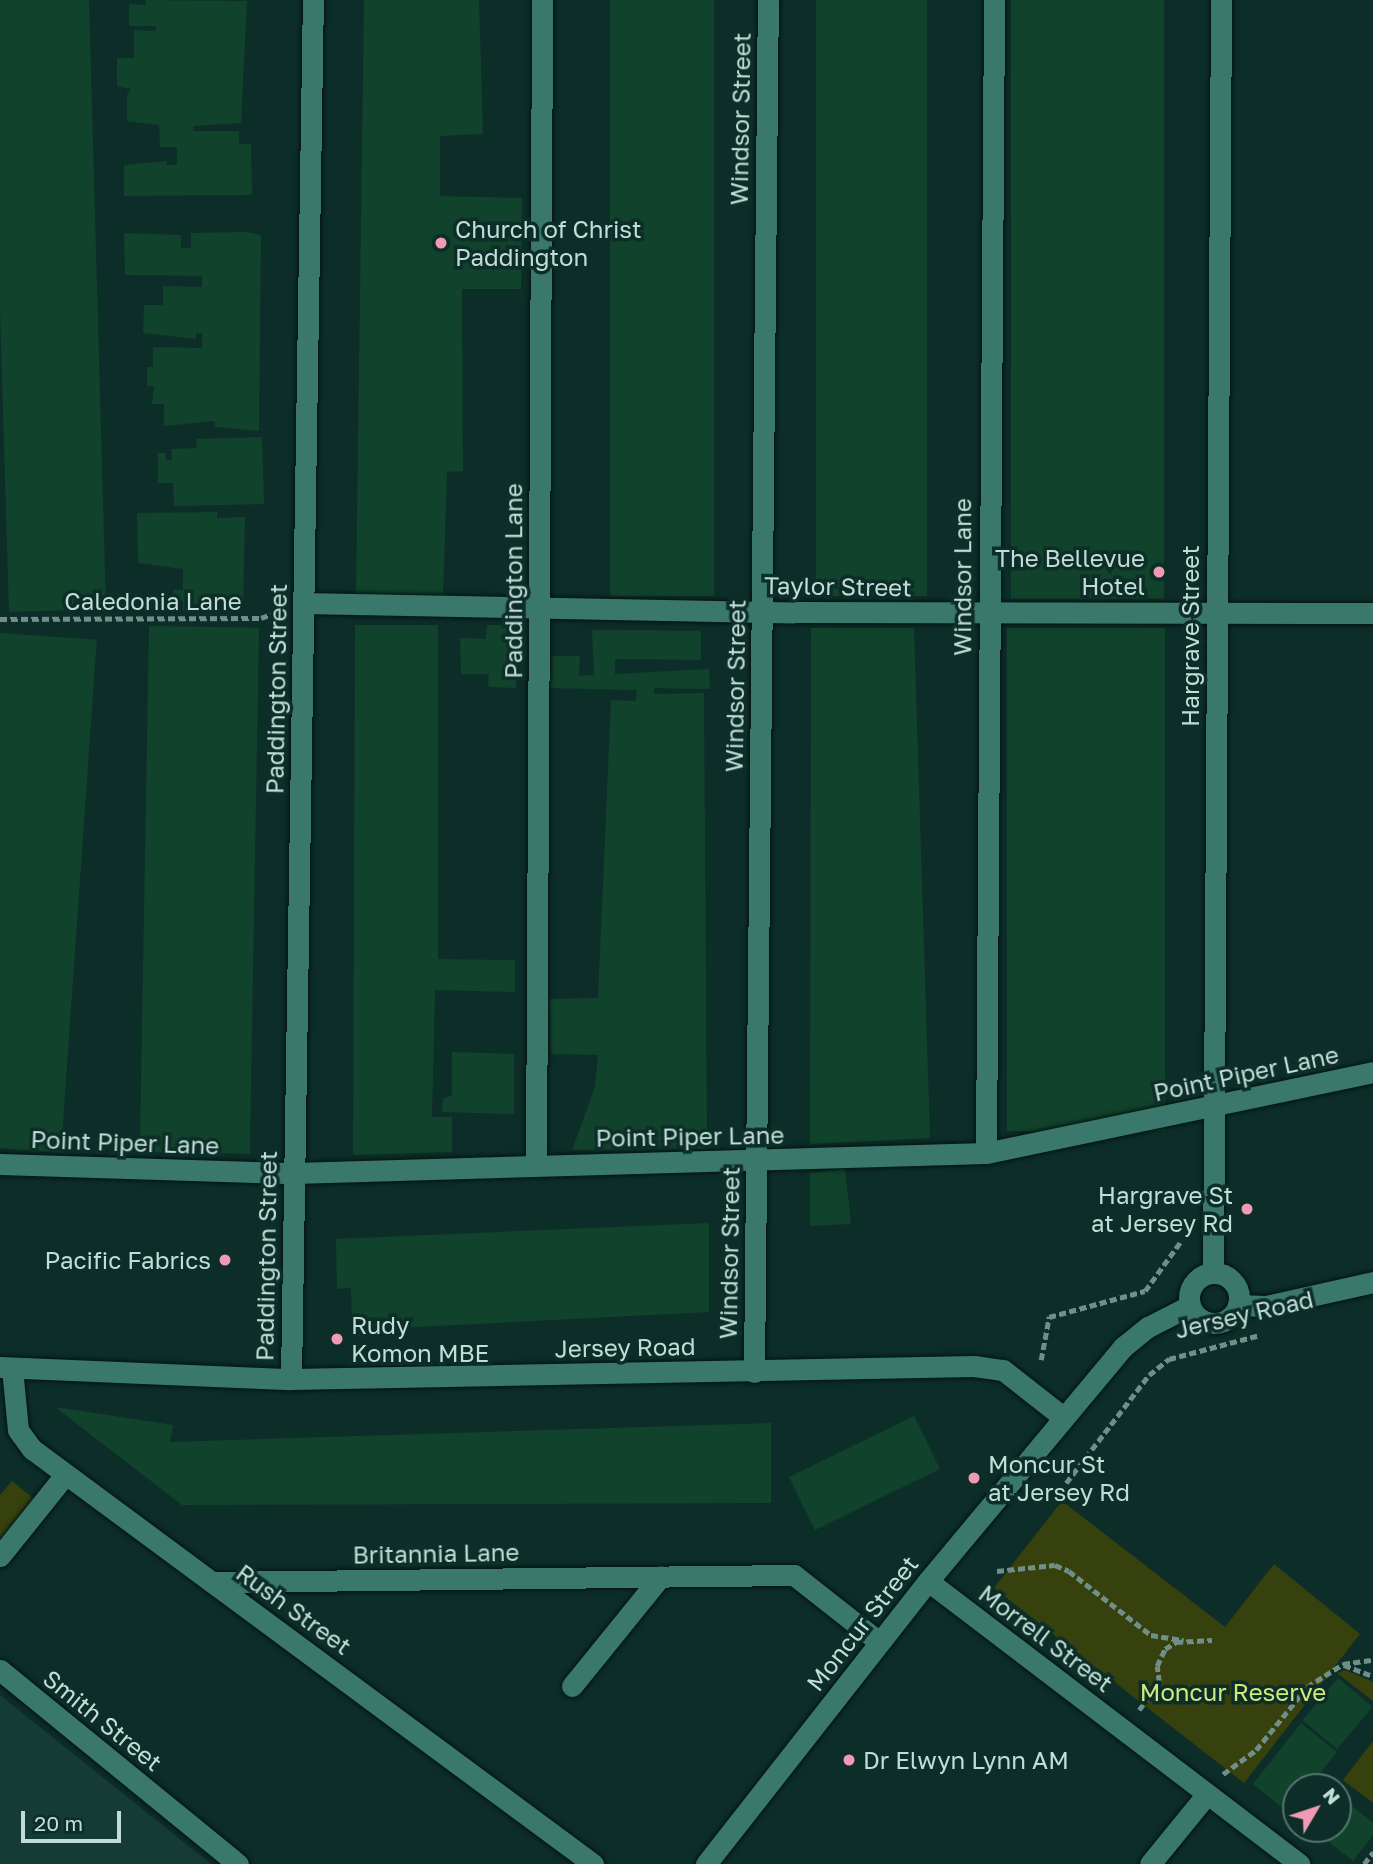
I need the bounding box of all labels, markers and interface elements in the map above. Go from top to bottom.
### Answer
street label: Windsor Street [724,33,756,205]
place label: Church of Christ Paddington [455,215,642,271]
marker: Church of Christ Paddington [433,235,449,251]
street label: Paddington Lane [499,483,527,679]
street label: Windsor Lane [948,498,976,656]
place label: The Bellevue Hotel [995,544,1145,600]
street label: Hargrave Street [1176,545,1204,727]
marker: The Bellevue Hotel [1151,564,1167,580]
street label: Taylor Street [764,570,912,602]
street label: Paddington Street [260,584,292,794]
street label: Caledonia Lane [64,587,242,615]
street label: Windsor Street [719,600,751,772]
street label: Point Piper Lane [1151,1039,1341,1107]
street label: Point Piper Lane [595,1120,785,1152]
street label: Point Piper Lane [30,1124,220,1160]
street label: Paddington Street [250,1151,282,1361]
street label: Windsor Street [713,1167,745,1339]
place label: Hargrave St at Jersey Rd [1091,1181,1233,1237]
marker: Hargrave St at Jersey Rd [1239,1201,1255,1217]
place label: Pacific Fabrics [44,1246,211,1274]
marker: Pacific Fabrics [217,1252,233,1268]
street label: Jersey Road [1172,1284,1316,1344]
place label: Rudy Komon MBE [351,1311,489,1367]
marker: Rudy Komon MBE [329,1331,345,1347]
street label: Jersey Road [554,1331,696,1363]
place label: Moncur St at Jersey Rd [988,1450,1130,1506]
marker: Moncur St at Jersey Rd [966,1470,982,1486]
street label: Britannia Lane [352,1537,520,1569]
street label: Moncur Street [800,1550,924,1696]
street label: Rush Street [231,1558,357,1660]
street label: Morrell Street [974,1578,1118,1698]
street label: Smith Street [38,1663,168,1777]
park label: Moncur Reserve [1140,1678,1326,1706]
place label: Dr Elwyn Lynn AM [863,1746,1069,1774]
marker: Dr Elwyn Lynn AM [841,1752,857,1768]
north arrow [1282,1773,1352,1843]
text: N [1319,1783,1346,1809]
scale bar [24,1798,124,1842]
text: 20 m [34,1810,83,1836]

